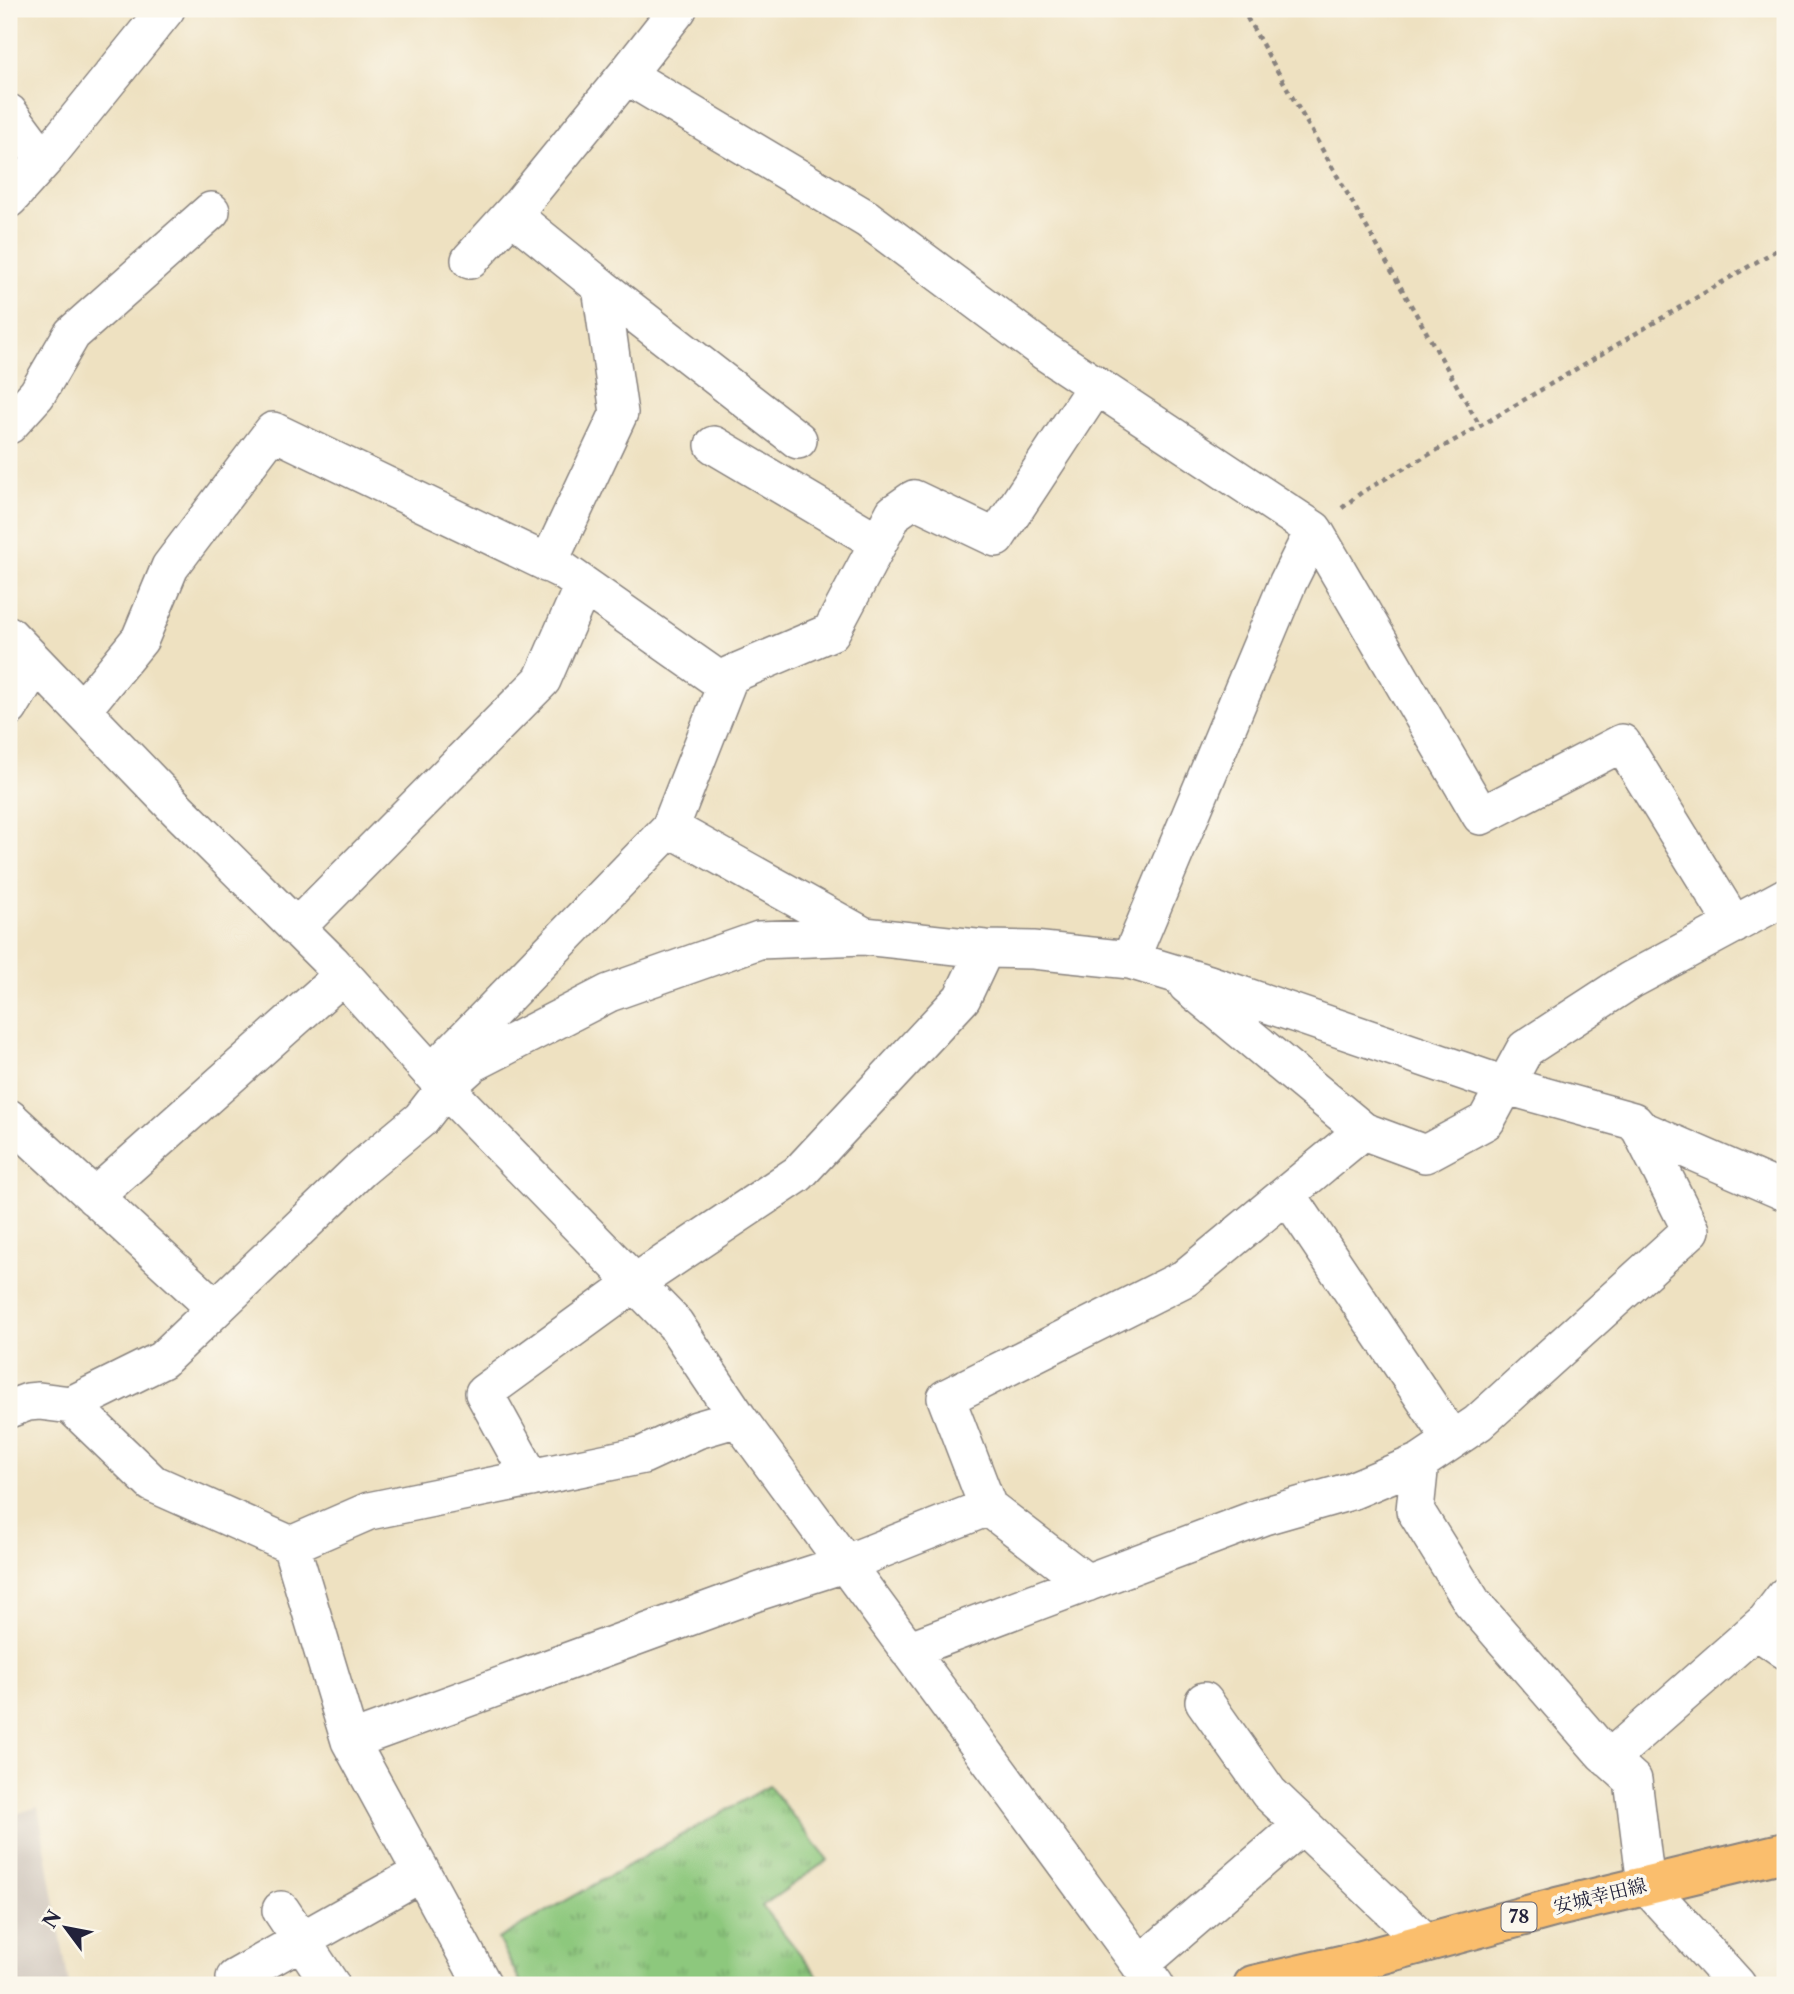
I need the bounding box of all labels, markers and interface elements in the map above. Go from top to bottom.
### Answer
street label: 安城幸田線 [1551,1873,1649,1919]
north arrow [32,1892,102,1962]
road number: 78 [1502,1902,1536,1931]
text: N [38,1906,66,1932]

